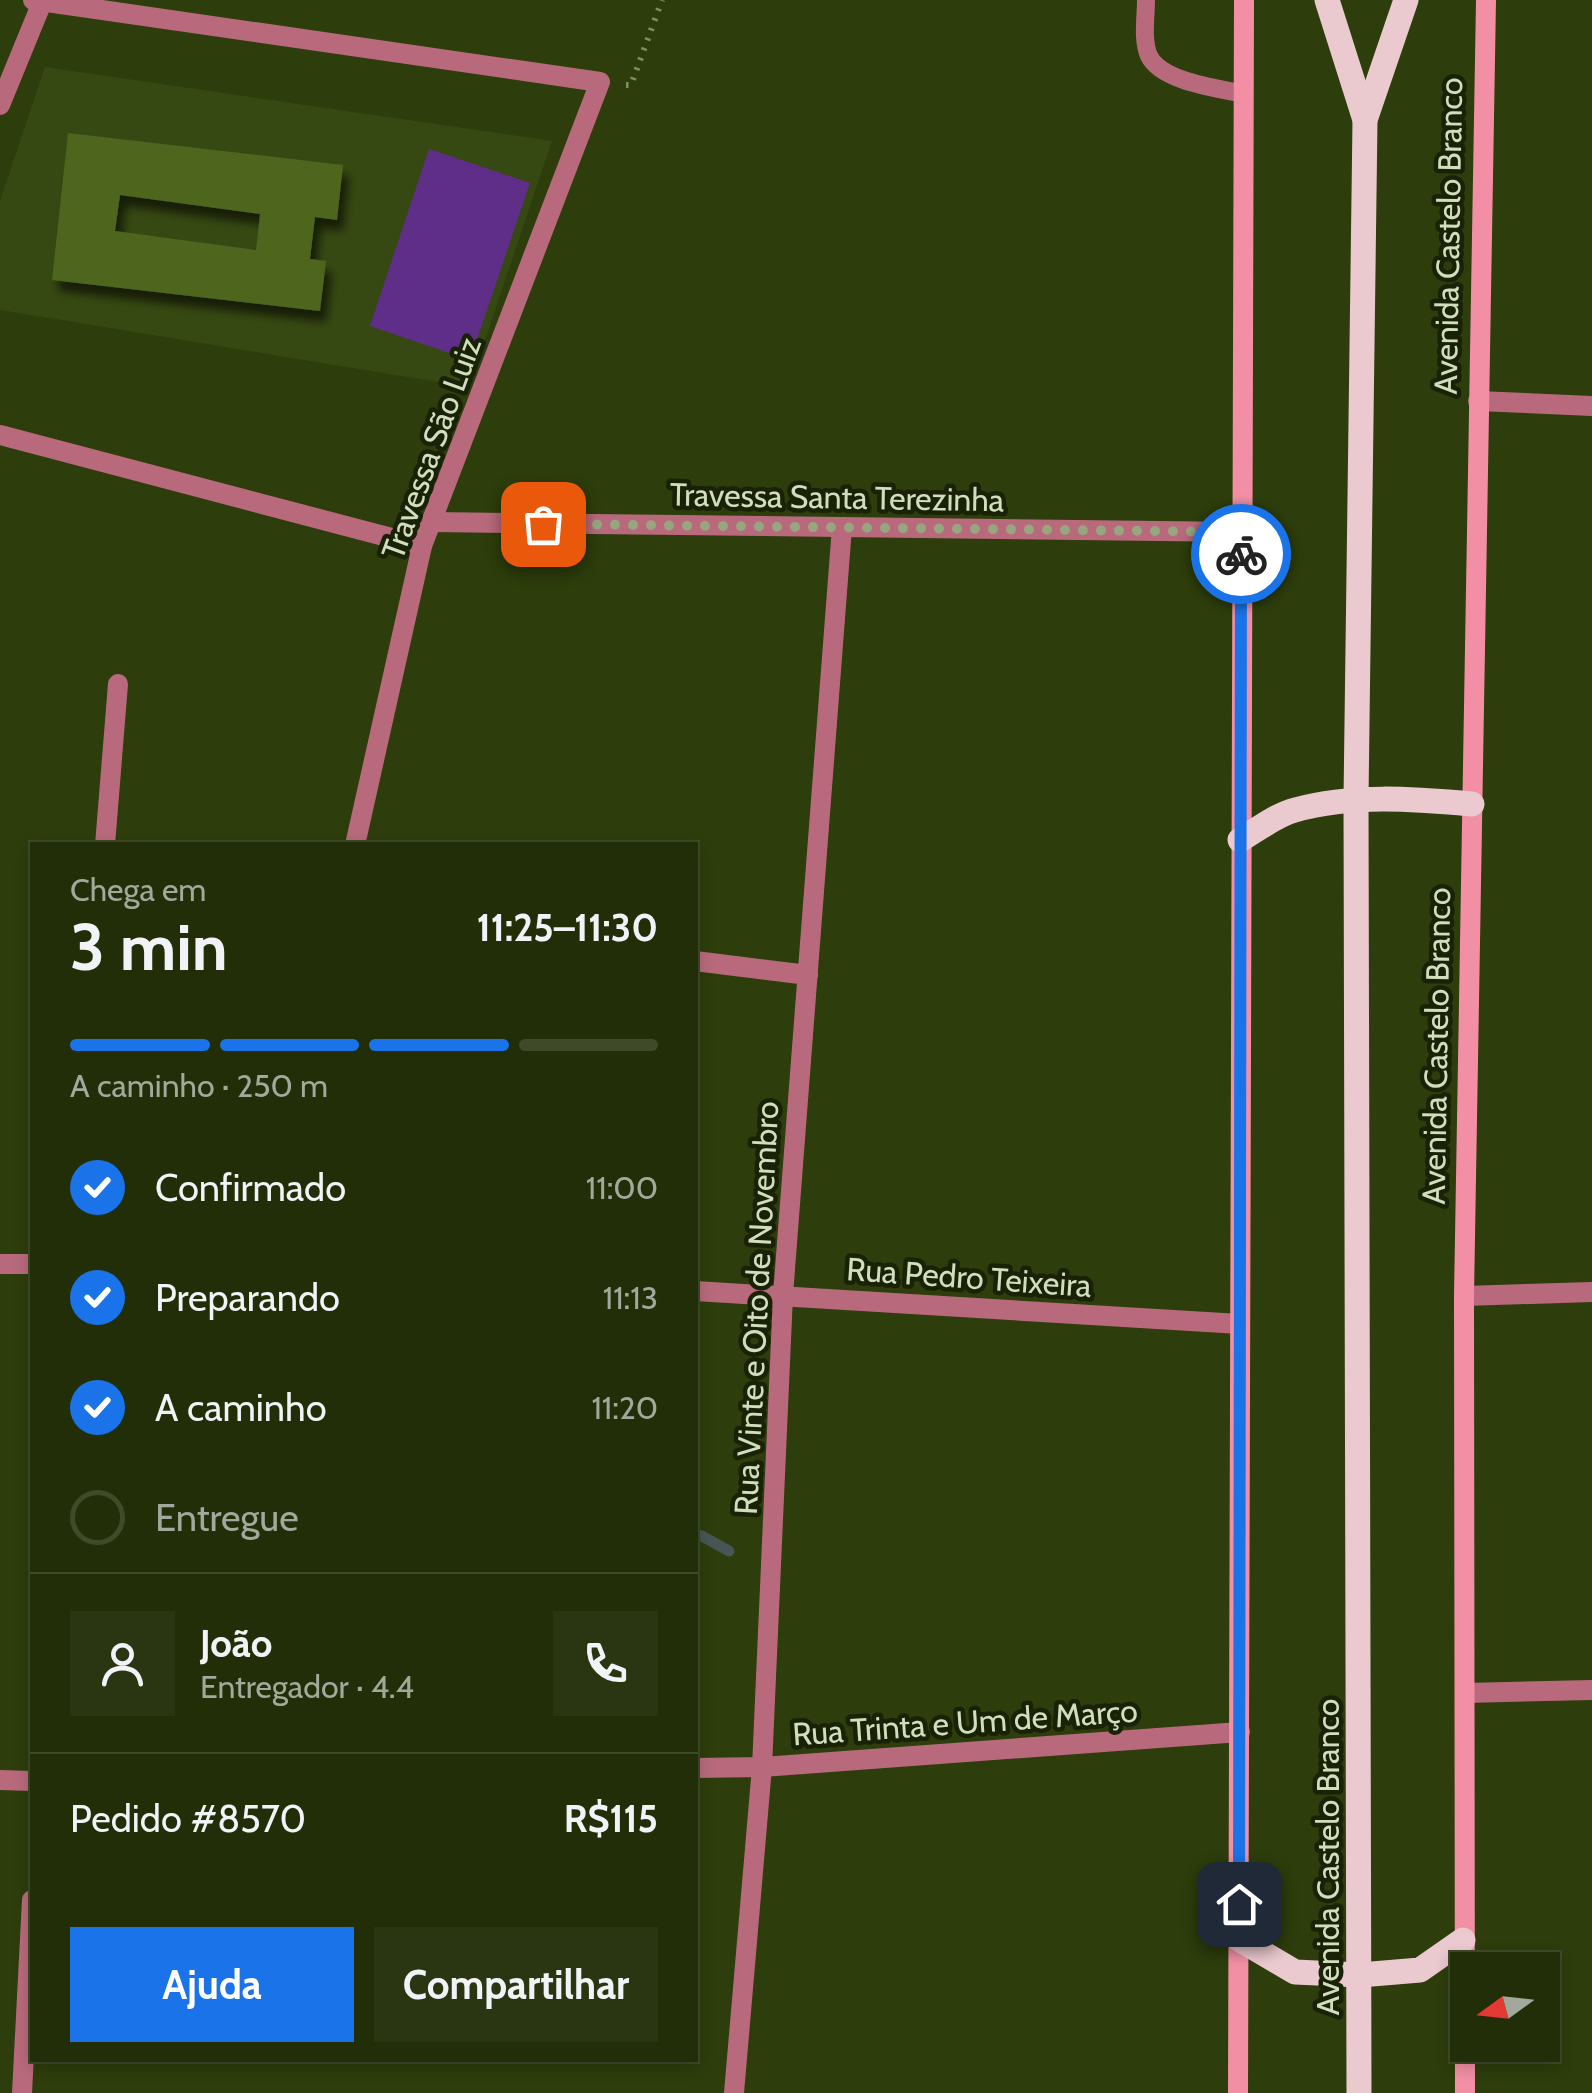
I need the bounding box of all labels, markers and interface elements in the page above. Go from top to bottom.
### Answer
street label: Avenida Castelo Branco [1426,77,1470,395]
street label: Travessa São Luiz [373,332,489,564]
street label: Travessa Santa Terezinha [670,475,1005,519]
pin [501,482,586,567]
icon: bag [516,497,571,552]
courier [1191,504,1291,604]
icon: bike [1214,527,1269,582]
text: Chega em [70,870,206,909]
street label: Avenida Castelo Branco [1414,887,1458,1205]
text: 11:25–11:30 [477,904,658,951]
text: 3 min [70,907,228,986]
text: A caminho · 250 m [70,1066,328,1105]
street label: Rua Vinte e Oito de Novembro [726,1100,786,1516]
icon: check [70,1160,125,1215]
text: Confirmado [155,1164,346,1211]
text: 11:00 [586,1168,658,1207]
street label: Rua Pedro Teixeira [845,1249,1093,1305]
icon: check [70,1270,125,1325]
text: Preparando [155,1274,340,1321]
text: 11:13 [603,1278,658,1317]
icon: check [70,1380,125,1435]
text: A caminho [155,1384,327,1431]
text: 11:20 [591,1388,658,1427]
text: Entregue [155,1494,299,1541]
button: person [70,1611,175,1716]
button: phone [553,1611,658,1716]
text: João [200,1620,272,1667]
text: Entregador · 4.4 [200,1667,414,1706]
street label: Rua Trinta e Um de Março [791,1690,1139,1754]
street label: Avenida Castelo Branco [1308,1699,1347,2015]
text: Pedido #8570 [70,1795,306,1842]
text: R$115 [564,1795,658,1842]
pin [1197,1862,1282,1947]
icon: home [1212,1877,1267,1932]
button: Ajuda [70,1927,354,2042]
button: Compartilhar [374,1927,658,2042]
north arrow [1450,1952,1560,2062]
map controls [1450,1952,1560,2062]

